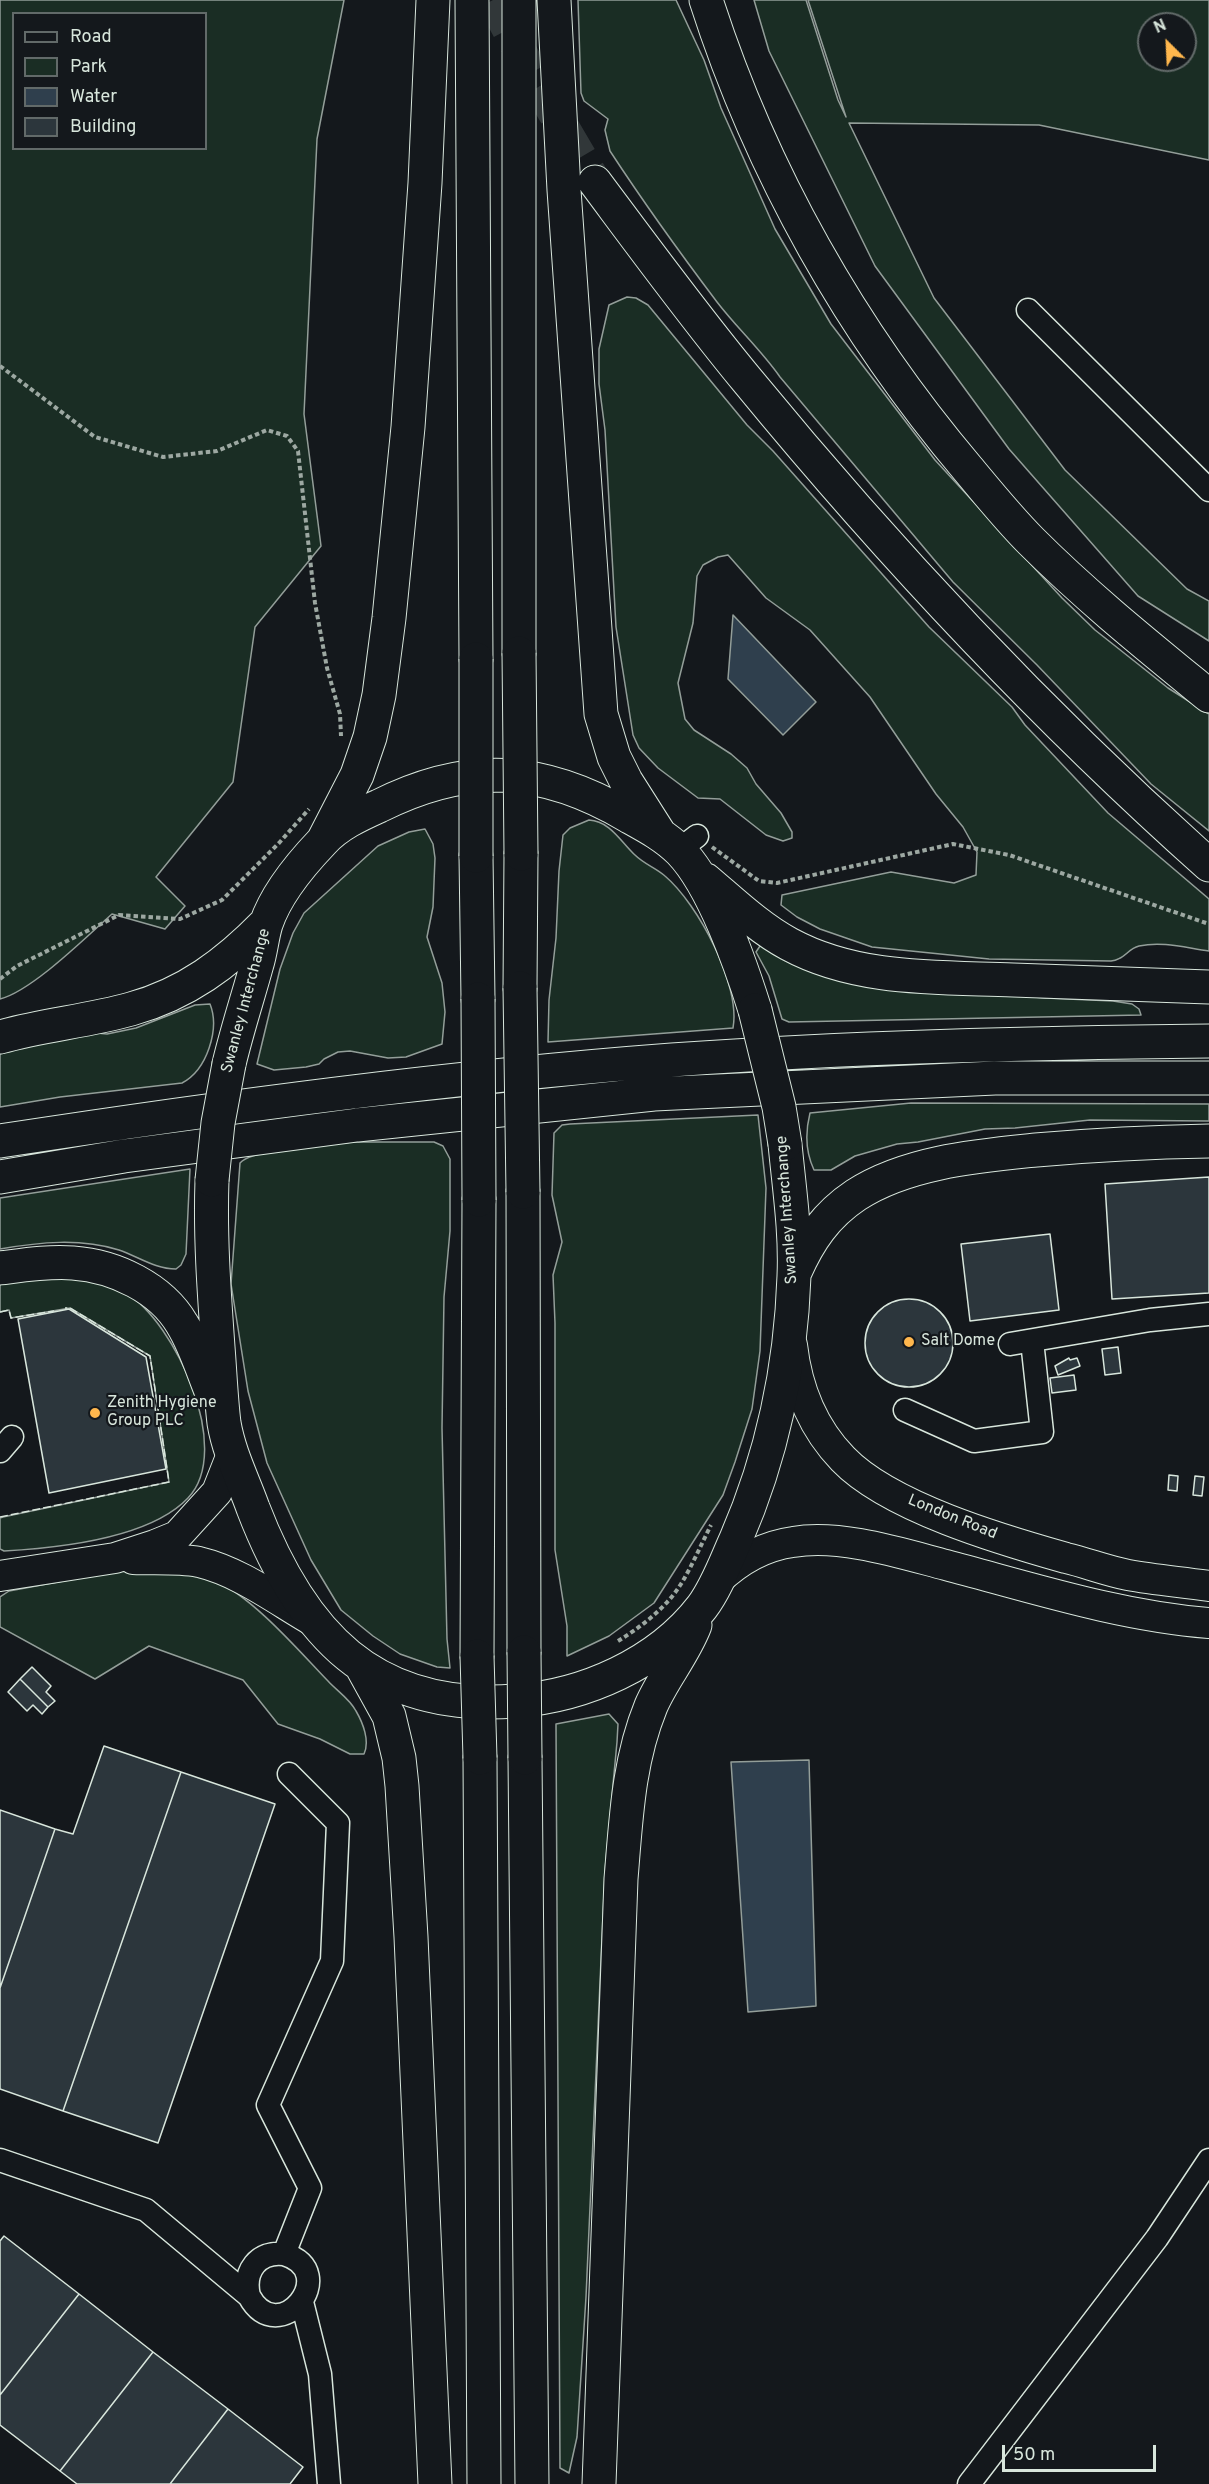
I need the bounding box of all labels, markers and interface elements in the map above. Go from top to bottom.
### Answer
legend [12,12,207,150]
north arrow [1137,12,1197,72]
text: N [1151,16,1170,39]
text: Road [70,26,112,49]
text: Park [70,56,107,79]
text: Water [70,86,117,109]
text: Building [70,116,136,139]
street label: Swanley Interchange [218,927,276,1075]
street label: Swanley Interchange [773,1135,803,1285]
place label: Salt Dome [921,1332,995,1352]
marker: Salt Dome [902,1335,916,1349]
place label: Zenith Hygiene Group PLC [107,1394,217,1432]
marker: Zenith Hygiene Group PLC [88,1406,102,1420]
street label: London Road [905,1491,999,1545]
scale bar [1005,2433,1160,2471]
text: 50 m [1013,2444,1055,2467]

